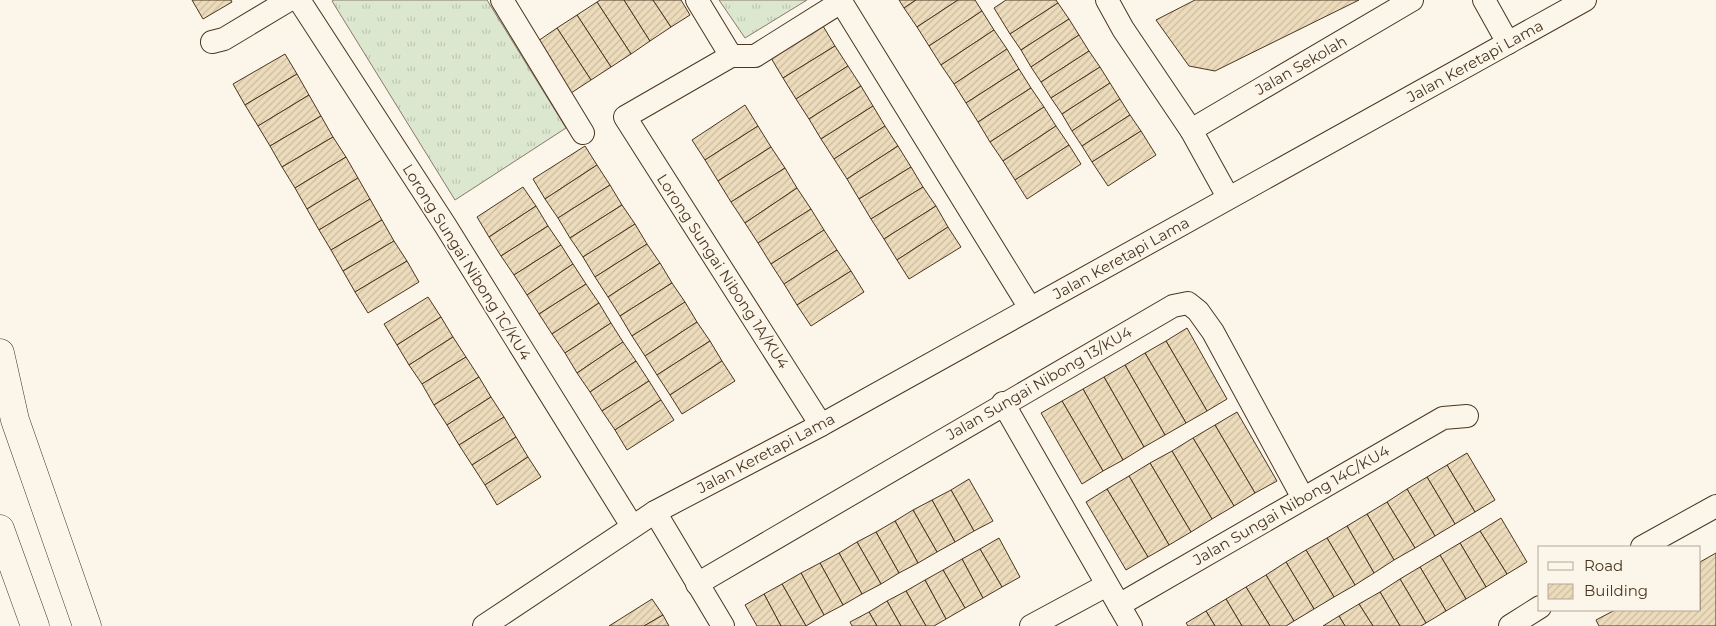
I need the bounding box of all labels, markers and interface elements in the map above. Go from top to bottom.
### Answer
street label: Jalan Keretapi Lama [1403,16,1546,107]
street label: Jalan Sekolah [1251,31,1350,99]
street label: Lorong Sungai Nibong 1C/KU4 [399,160,535,364]
street label: Lorong Sungai Nibong 1A/KU4 [653,170,793,372]
street label: Jalan Keretapi Lama [1049,213,1192,304]
street label: Jalan Sungai Nibong 13/KU4 [942,322,1135,445]
street label: Jalan Keretapi Lama [693,409,838,498]
street label: Jalan Sungai Nibong 14C/KU4 [1189,441,1393,570]
legend [1538,546,1701,611]
text: Road [1584,556,1623,575]
text: Building [1584,581,1648,600]

